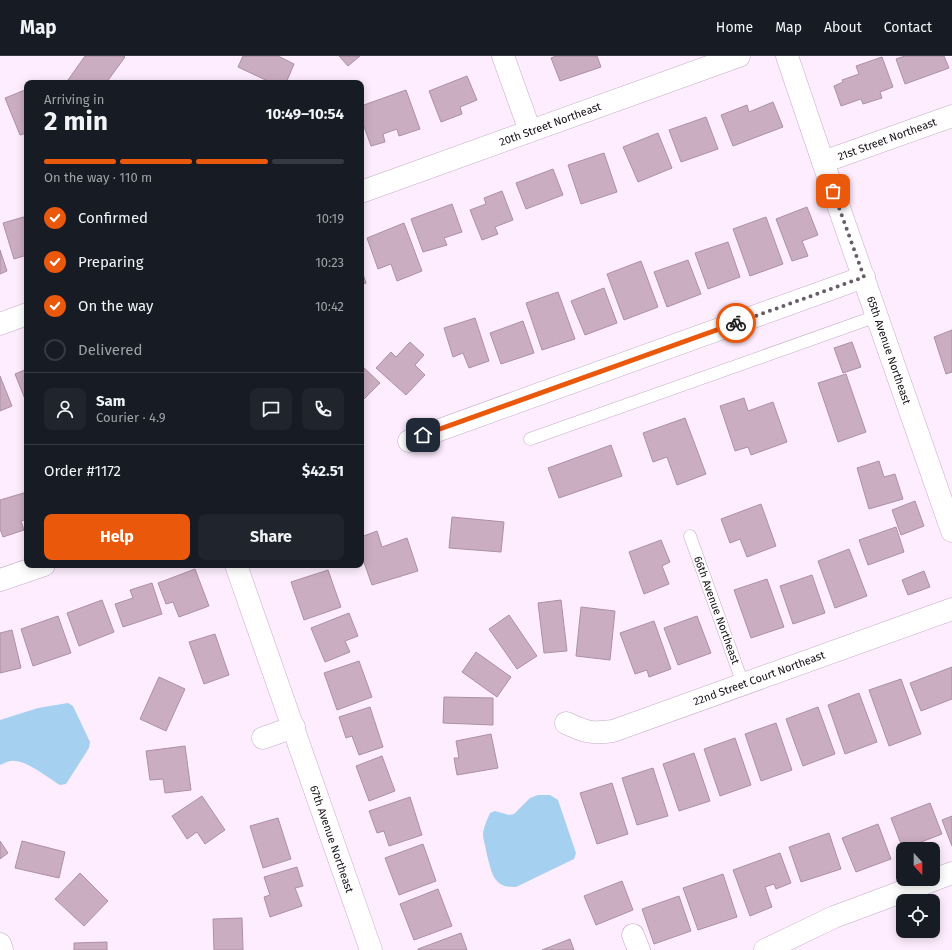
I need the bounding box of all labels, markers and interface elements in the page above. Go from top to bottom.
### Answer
text: Map [20,16,57,39]
text: Home [716,19,753,36]
text: Map [775,19,802,36]
text: About [824,19,862,36]
text: Contact [884,19,932,36]
text: Arriving in [44,92,104,107]
street label: 20th Street Northeast [498,100,603,149]
text: 10:49–10:54 [265,105,344,123]
text: 2 min [44,106,108,137]
street label: 21st Street Northeast [836,116,938,163]
text: On the way · 110 m [44,170,152,185]
pin [816,174,850,208]
icon: bag [822,180,844,202]
icon: check [44,207,66,229]
text: Confirmed [78,209,148,227]
text: 10:19 [316,211,344,226]
icon: check [44,251,66,273]
text: Preparing [78,253,143,271]
text: 10:23 [315,255,344,270]
street label: 65th Avenue Northeast [864,294,913,406]
icon: check [44,295,66,317]
text: On the way [78,297,153,315]
text: 10:42 [315,299,344,314]
courier [716,303,756,343]
icon: bike [725,312,747,334]
text: Delivered [78,341,142,359]
button: person [44,388,86,430]
button: chat [250,388,292,430]
button: phone [302,388,344,430]
text: Sam [96,392,125,410]
text: Courier · 4.9 [96,410,166,425]
pin [406,418,440,452]
icon: home [412,424,434,446]
text: Order #1172 [44,462,121,480]
text: $42.51 [302,462,344,480]
button: Help [44,514,190,560]
button: Share [198,514,344,560]
street label: 66th Avenue Northeast [691,554,742,666]
street label: 22nd Street Court Northeast [692,649,827,708]
street label: 67th Avenue Northeast [307,784,356,895]
north arrow [896,842,940,886]
map controls [896,842,940,938]
button: locate [896,894,940,938]

